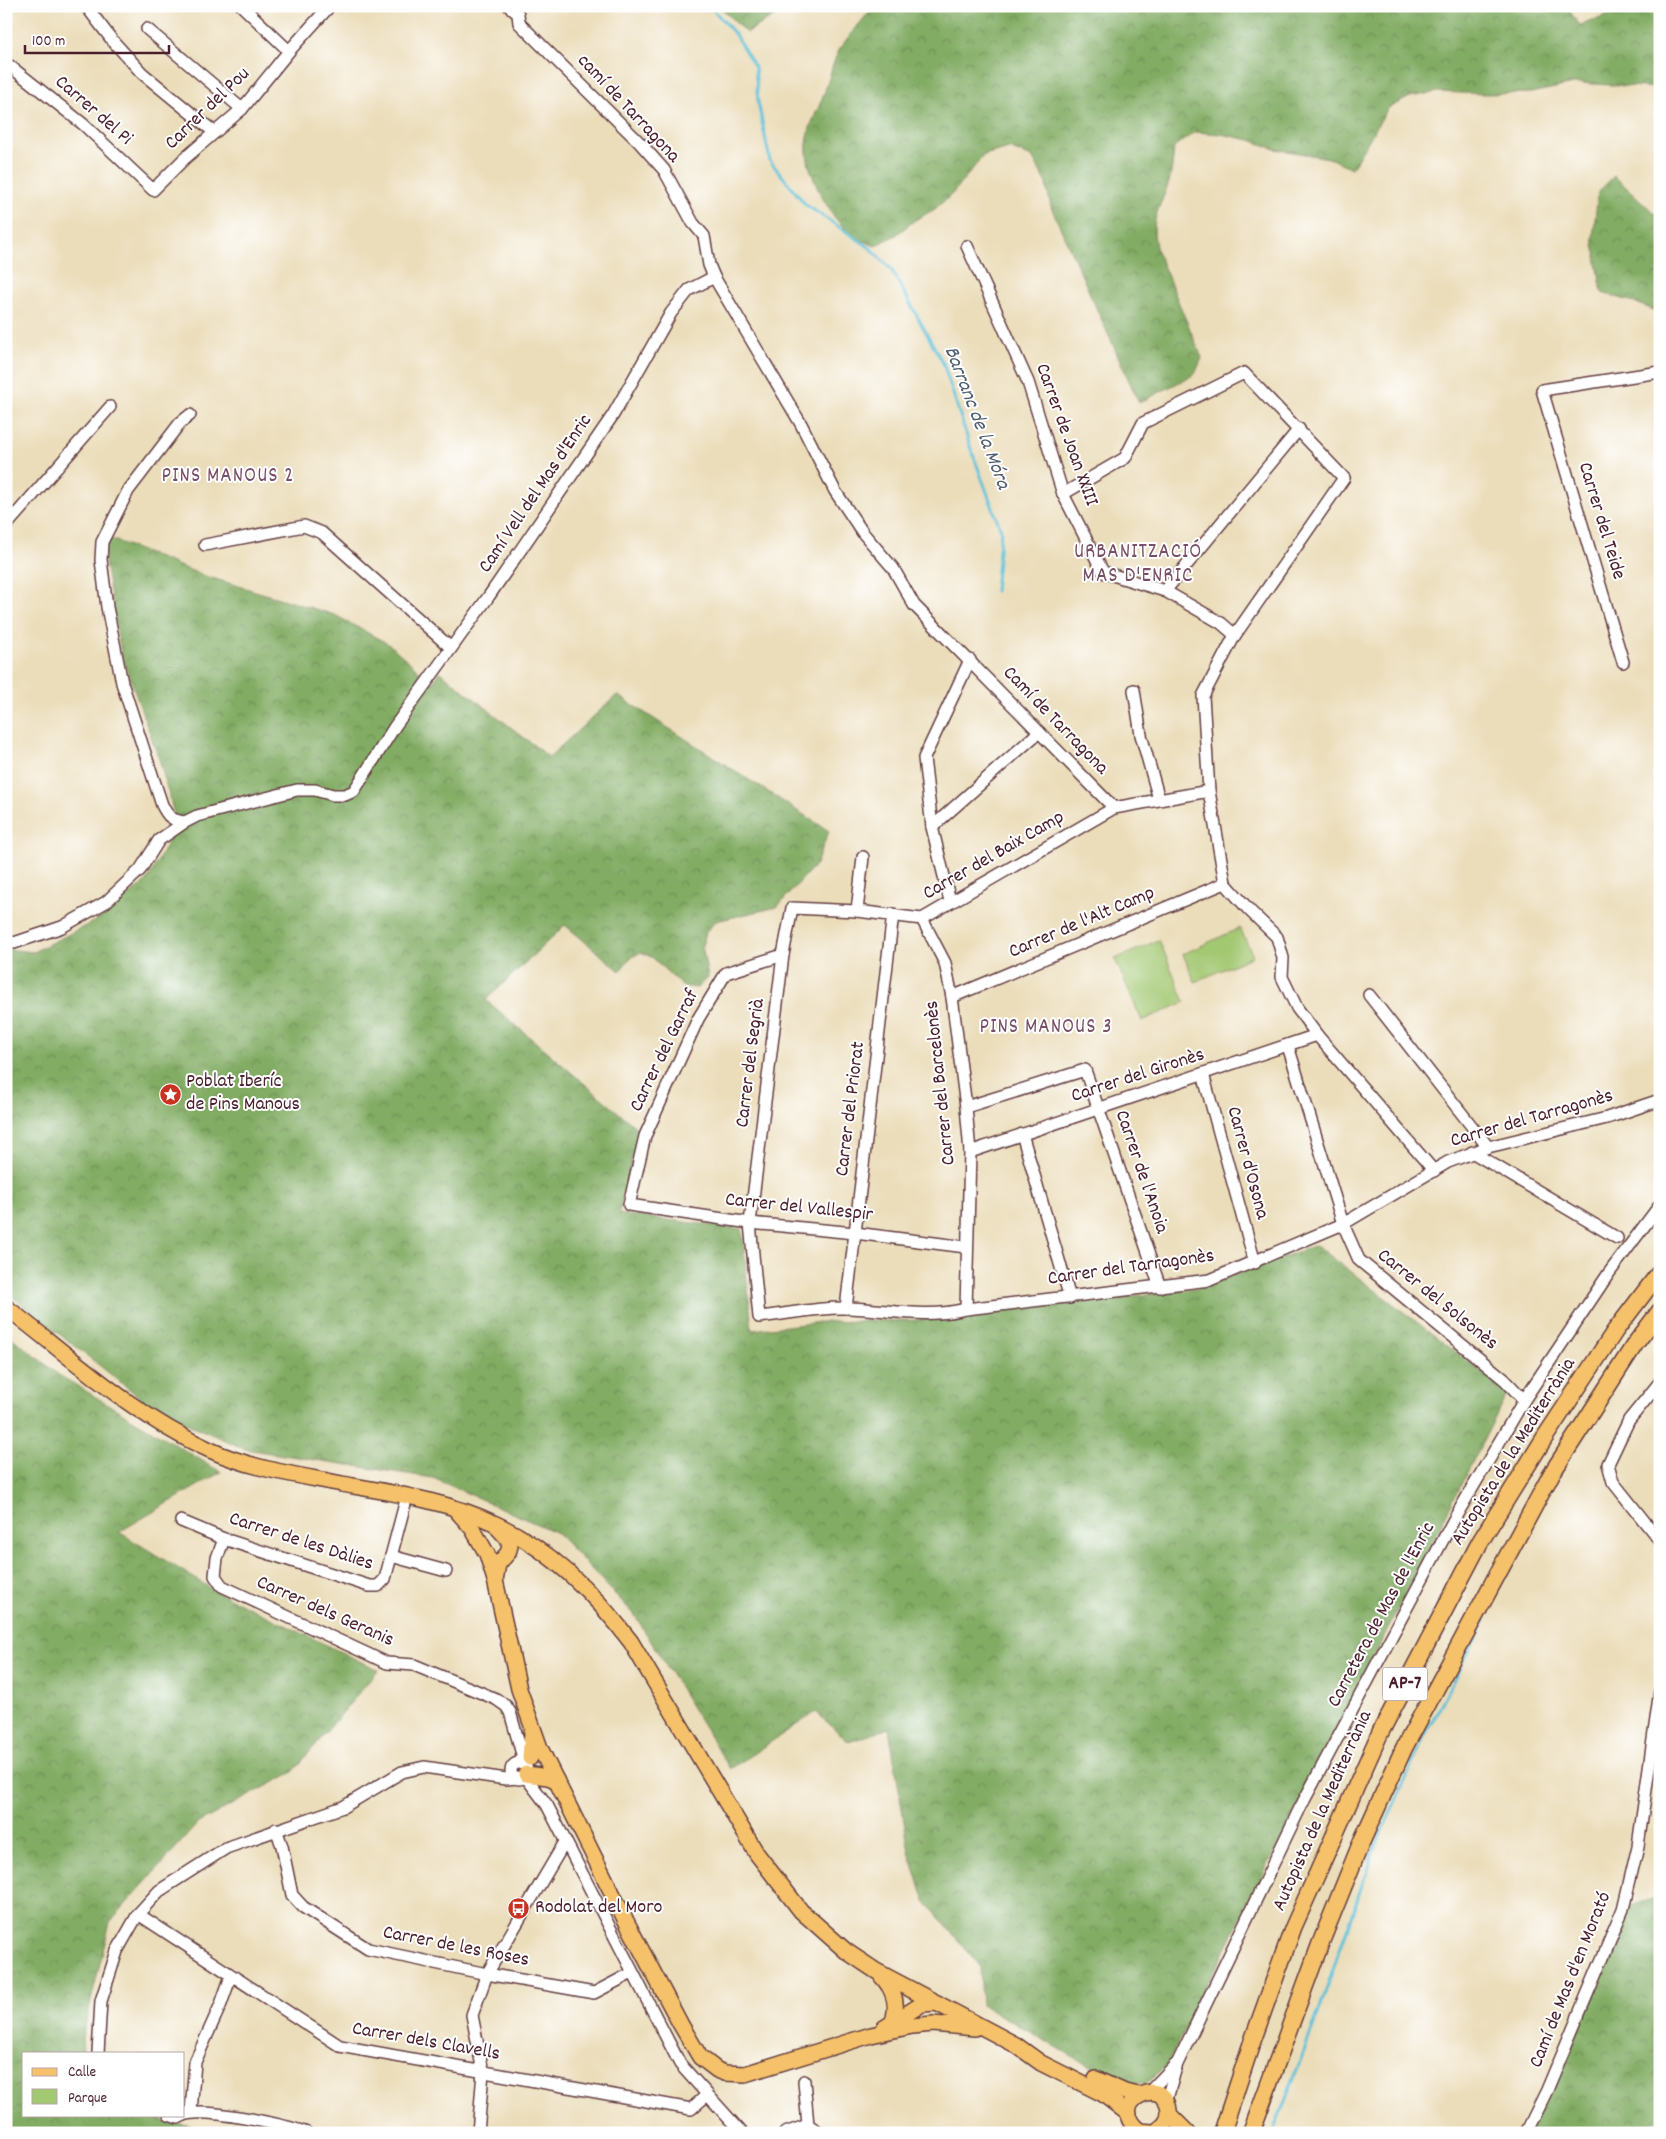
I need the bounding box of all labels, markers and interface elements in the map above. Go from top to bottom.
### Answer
scale bar [25,22,169,54]
text: 100 m [32,31,65,53]
street label: camí de Tarragona [570,48,686,170]
street label: Carrer del Pou [159,61,257,157]
street label: Carrer del Pi [48,69,138,153]
water label: Barranc de la Móra [935,342,1017,495]
street label: Carrer de Joan XXIII [1027,360,1105,510]
street label: Camí Vell del Mas d'Enric [472,409,600,579]
street label: Carrer del Teide [1570,459,1632,583]
district label: PINS MANOUS 2 [161,462,295,492]
district label: URBANITZACIÓ MAS D'ENRIC [1074,538,1202,592]
street label: Camí de Tarragona [996,660,1115,782]
street label: Carrer del Baix Camp [918,804,1070,908]
street label: Carrer de l'Alt Camp [1005,880,1159,966]
street label: Carrer del Garraf [623,984,707,1117]
street label: Carrer del Segrià [729,997,773,1129]
street label: Carrer del Barcelonès [918,999,964,1167]
district label: PINS MANOUS 3 [979,1013,1113,1043]
street label: Carrer del Priorat [829,1040,873,1178]
street label: Carrer del Gironès [1068,1041,1208,1111]
place label: Poblat Iberíc de Pins Manous [186,1068,300,1119]
place icon: Poblat Iberíc de Pins Manous [158,1082,182,1106]
street label: Carrer del Tarragonès [1447,1082,1617,1156]
street label: Carrer d'Osona [1219,1104,1276,1223]
street label: Carrer de l'Anoia [1107,1107,1175,1238]
street label: Carrer del Vallespir [724,1186,875,1230]
street label: Carrer del Tarragonès [1046,1242,1216,1294]
street label: Carrer del Solsonès [1370,1242,1504,1358]
street label: Autopista de la Mediterrània [1445,1352,1584,1551]
street label: Carrer de les Dàlies [225,1505,377,1579]
street label: Carretera de Mas de l'Enric [1321,1517,1443,1713]
street label: Carrer dels Geranis [252,1569,398,1655]
road number: AP-7 [1382,1668,1428,1700]
street label: Autopista de la Mediterrània [1266,1706,1380,1916]
street label: Camí de Mas d'en Morató [1523,1888,1619,2072]
place label: Rodolat del Moro [535,1894,663,1922]
bus stop icon: Rodolat del Moro [507,1896,531,1920]
street label: Carrer de les Roses [380,1919,532,1975]
street label: Carrer dels Clavells [350,2015,502,2069]
legend [22,2052,185,2116]
text: Calle [68,2062,97,2084]
text: Parque [68,2088,108,2110]

